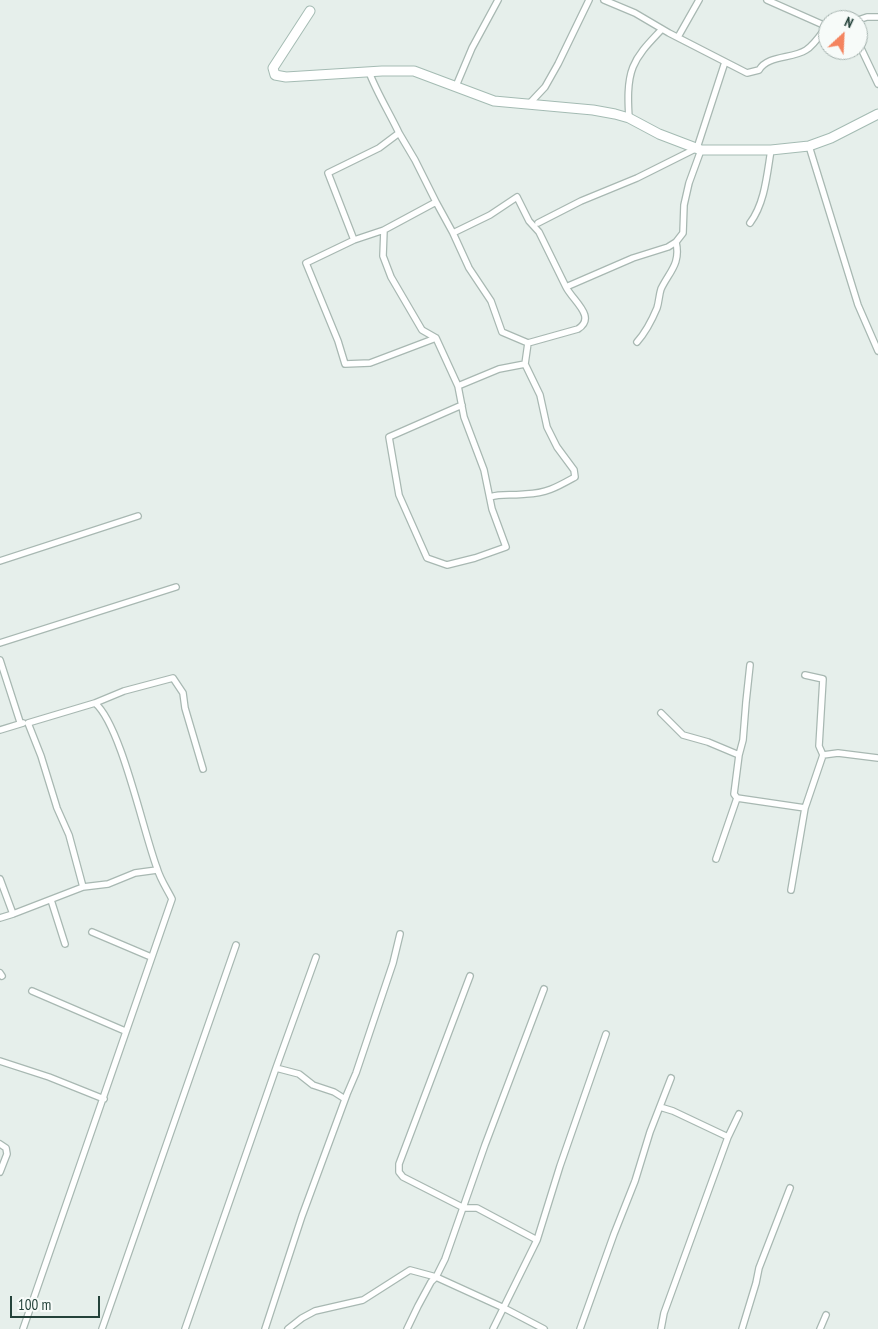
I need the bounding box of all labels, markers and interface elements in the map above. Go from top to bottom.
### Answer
north arrow [818,10,868,60]
text: N [842,13,856,32]
scale bar [12,1286,102,1318]
text: 100 m [18,1295,51,1314]

